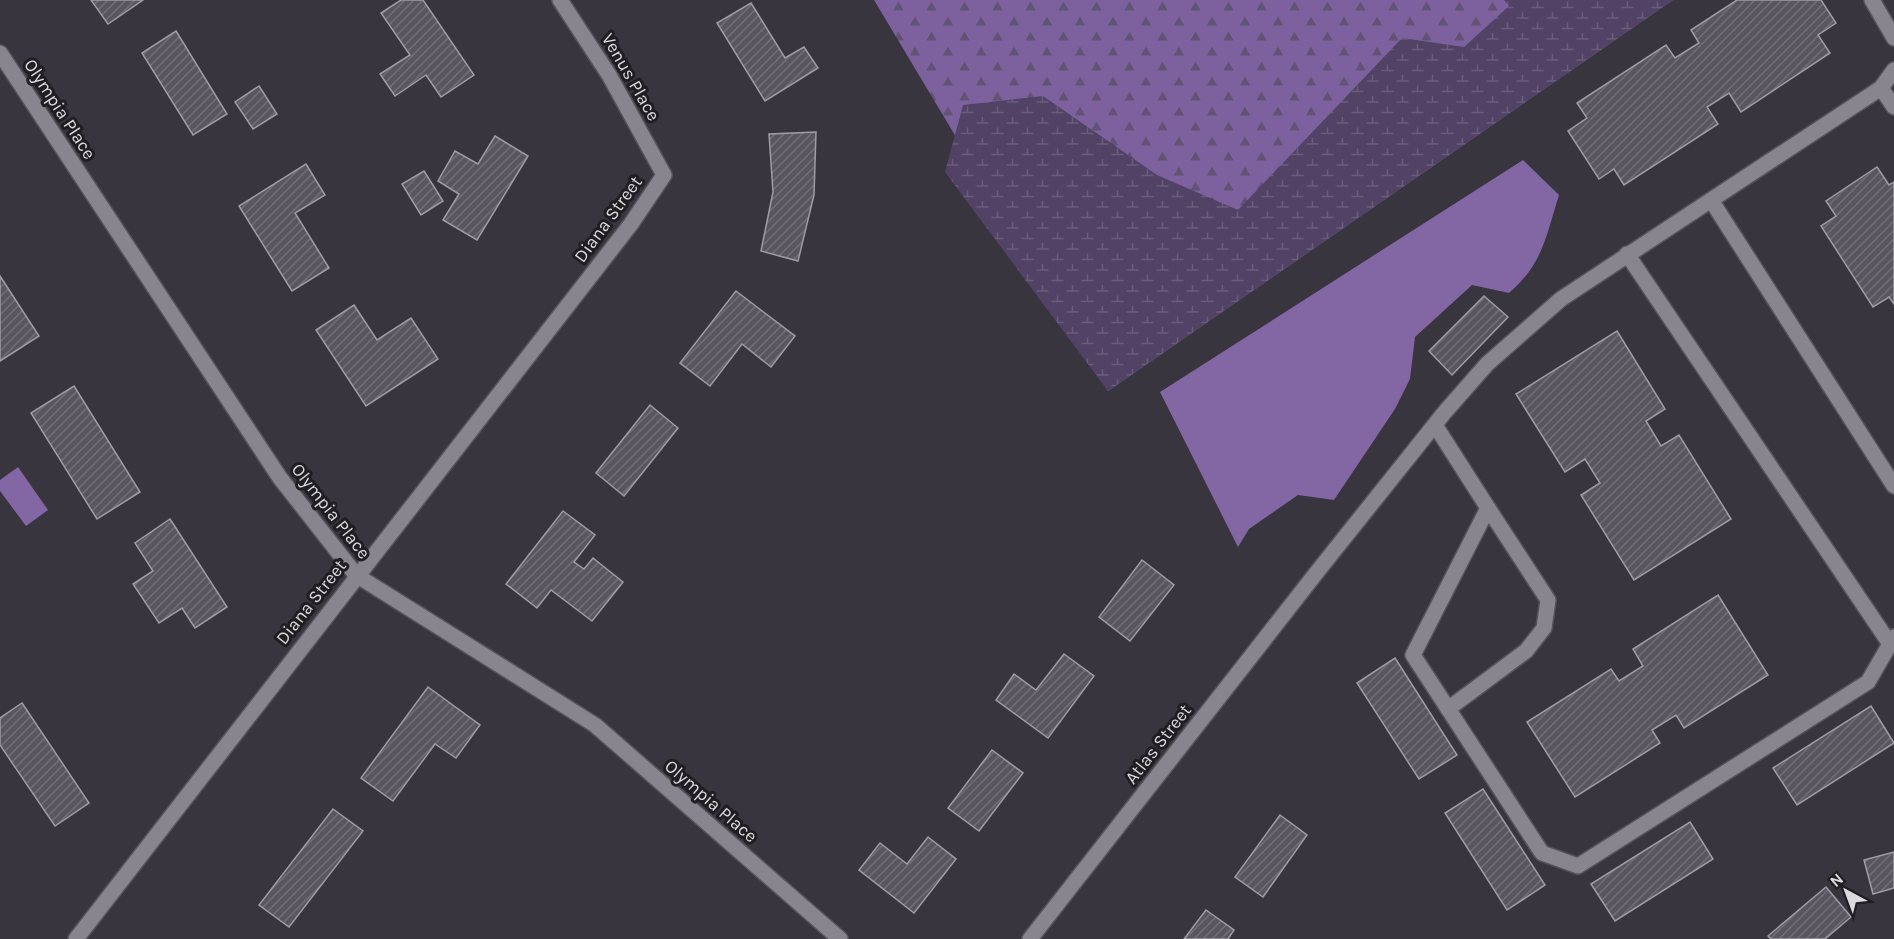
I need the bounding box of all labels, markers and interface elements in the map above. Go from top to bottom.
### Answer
street label: Venus Place [597,29,665,125]
street label: Olympia Place [19,55,101,163]
street label: Diana Street [569,171,647,267]
street label: Olympia Place [287,459,375,563]
street label: Diana Street [271,555,351,649]
street label: Atlas Street [1120,700,1196,788]
street label: Olympia Place [660,755,762,847]
north arrow [1816,861,1876,921]
text: N [1826,869,1847,891]

